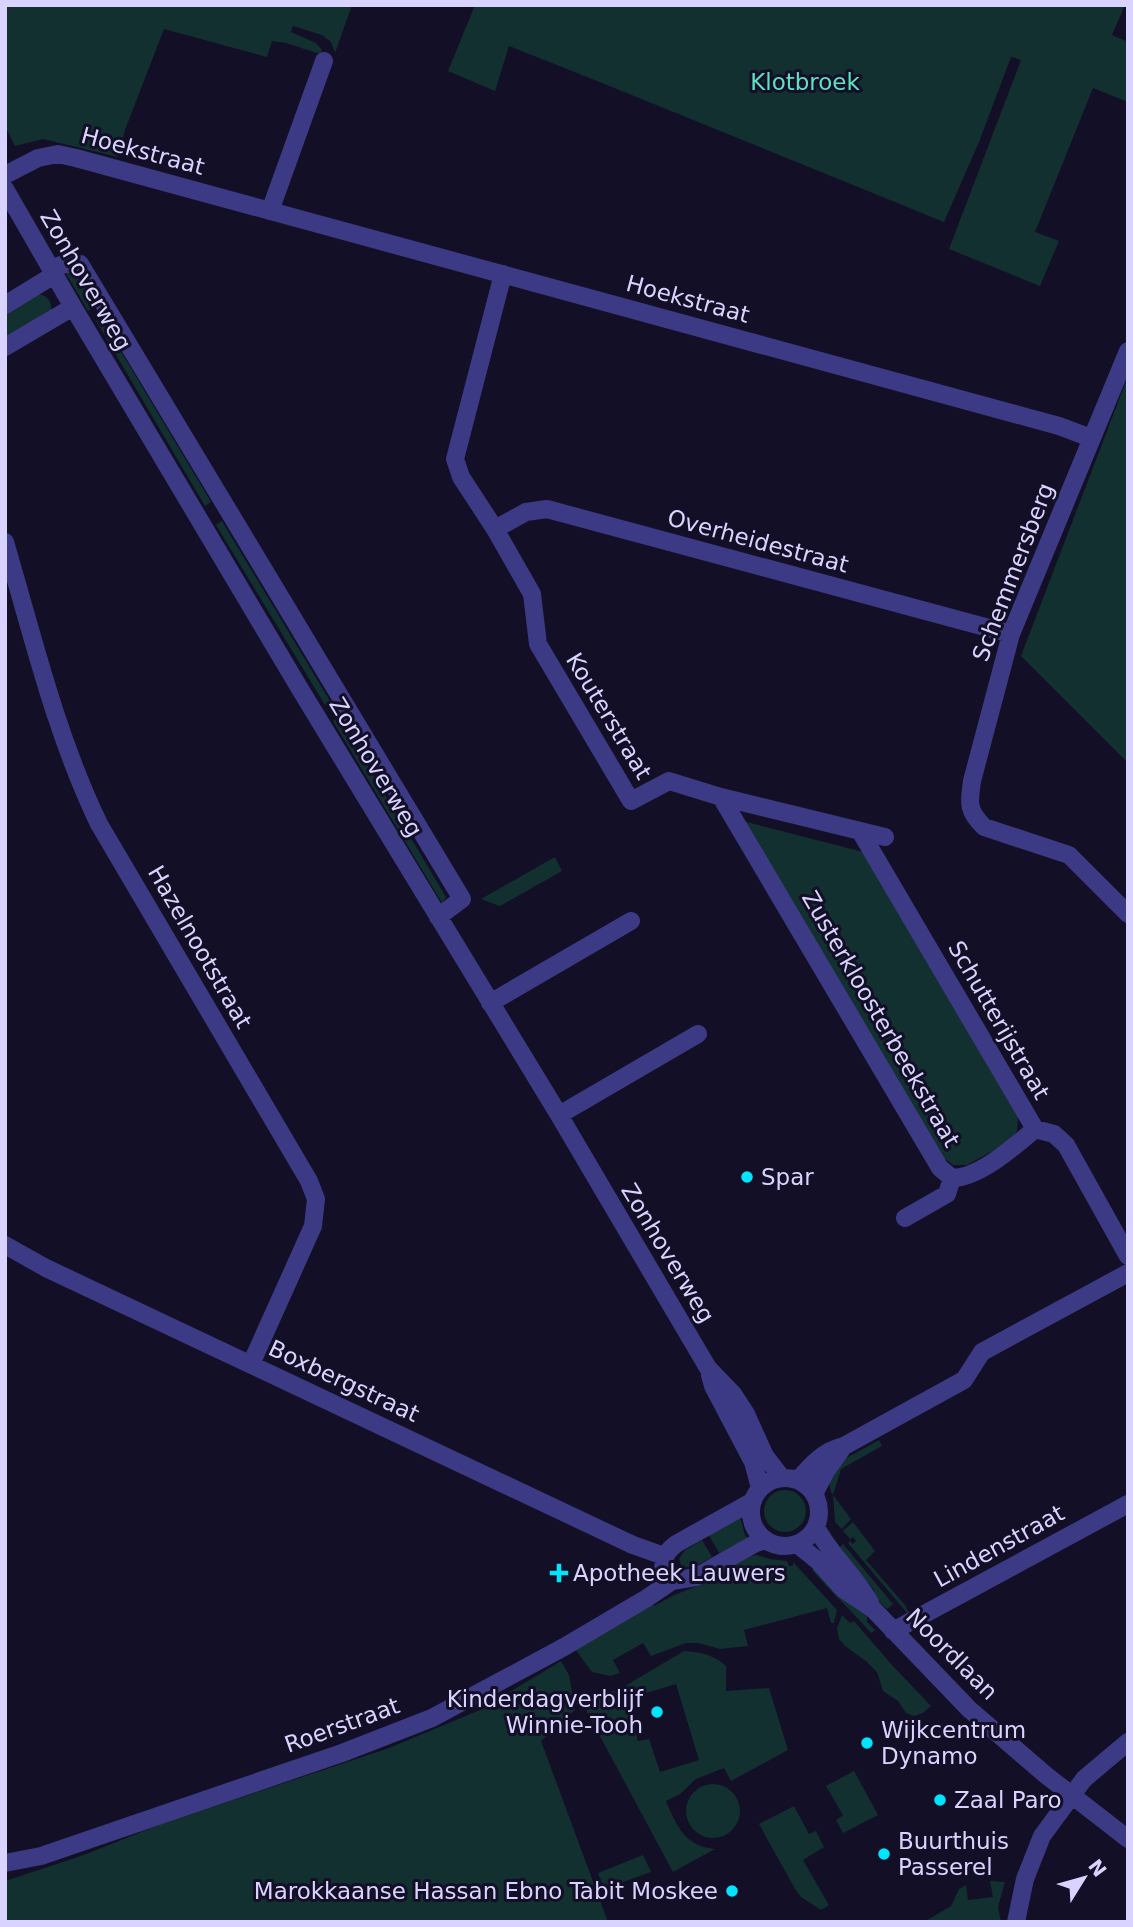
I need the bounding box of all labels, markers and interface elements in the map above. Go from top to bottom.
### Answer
park label: Klotbroek [750,69,861,95]
street label: Hoekstraat [79,122,207,180]
street label: Zonhoverweg [35,205,137,355]
street label: Hoekstraat [624,270,752,328]
street label: Schemmersberg [967,479,1059,665]
street label: Overheidestraat [665,504,851,578]
street label: Kouterstraat [561,648,657,784]
street label: Zonhoverweg [324,693,428,841]
street label: Hazelnootstraat [143,861,257,1033]
street label: Zusterkloosterbeekstraat [797,886,965,1152]
street label: Schutterijstraat [943,936,1055,1104]
place label: Spar [761,1164,814,1190]
marker: Spar [739,1169,755,1185]
street label: Zonhoverweg [616,1179,720,1327]
street label: Boxbergstraat [265,1335,423,1427]
street label: Lindenstraat [929,1500,1069,1592]
place label: Apotheek Lauwers [573,1560,786,1586]
marker: Apotheek Lauwers [551,1565,567,1581]
street label: Noordlaan [901,1603,1003,1705]
place label: Kinderdagverblijf Winnie-Tooh [447,1686,644,1738]
street label: Roerstraat [281,1692,403,1758]
marker: Kinderdagverblijf Winnie-Tooh [649,1704,665,1720]
place label: Wijkcentrum Dynamo [881,1717,1026,1769]
marker: Wijkcentrum Dynamo [859,1735,875,1751]
place label: Zaal Paro [954,1787,1062,1813]
marker: Zaal Paro [932,1792,948,1808]
place label: Buurthuis Passerel [898,1828,1009,1880]
north arrow [1049,1843,1119,1913]
marker: Buurthuis Passerel [876,1846,892,1862]
text: N [1084,1855,1111,1881]
place label: Marokkaanse Hassan Ebno Tabit Moskee [254,1878,718,1904]
marker: Marokkaanse Hassan Ebno Tabit Moskee [724,1883,740,1899]

